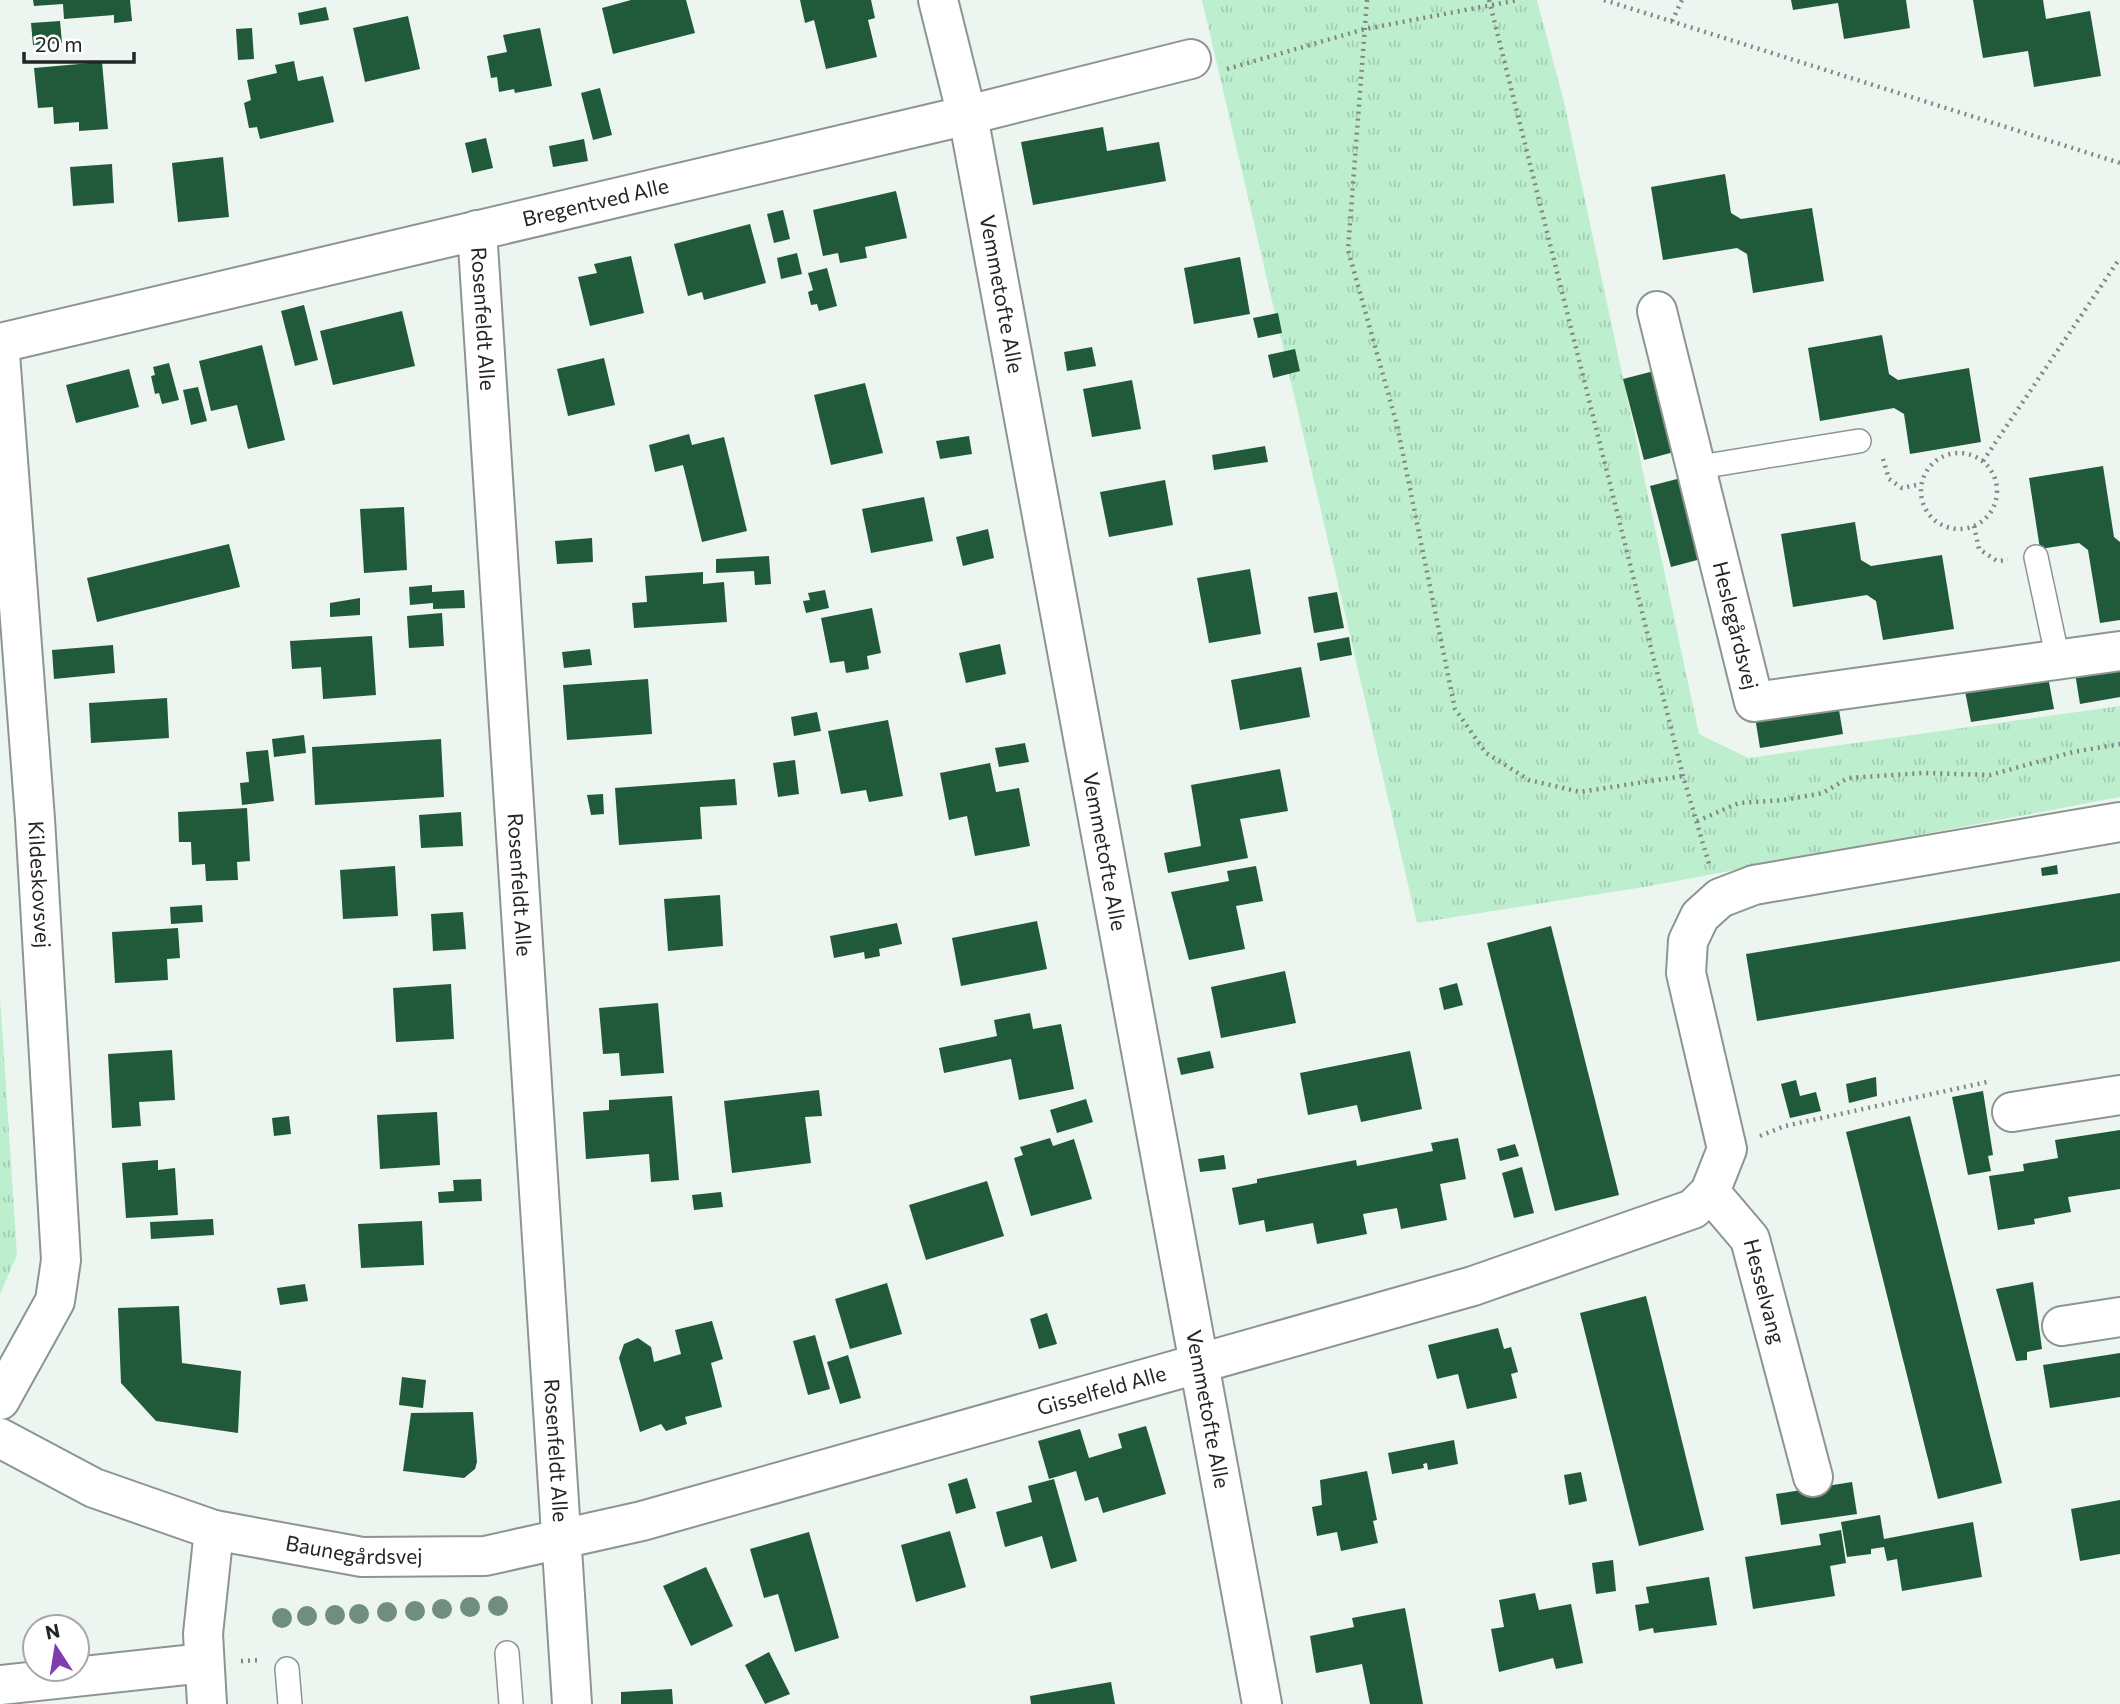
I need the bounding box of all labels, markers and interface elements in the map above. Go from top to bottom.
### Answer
scale bar [24,21,135,65]
text: 20 m [35,31,83,56]
street label: Bregentved Alle [520,172,671,231]
street label: Vemmetofte Alle [976,213,1029,375]
street label: Rosenfeldt Alle [467,246,501,391]
street label: Heslegårdsvej [1709,558,1764,692]
street label: Vemmetofte Alle [1079,770,1133,933]
street label: Rosenfeldt Alle [504,812,538,957]
street label: Kildeskovsvej [24,820,57,949]
street label: Hesselvang [1740,1236,1791,1346]
street label: Vemmetofte Alle [1182,1328,1236,1490]
street label: Gisselfeld Alle [1034,1359,1169,1420]
street label: Rosenfeldt Alle [540,1378,574,1523]
street label: Baunegårdsvej [284,1529,423,1569]
north arrow [21,1613,91,1683]
text: N [43,1618,62,1644]

